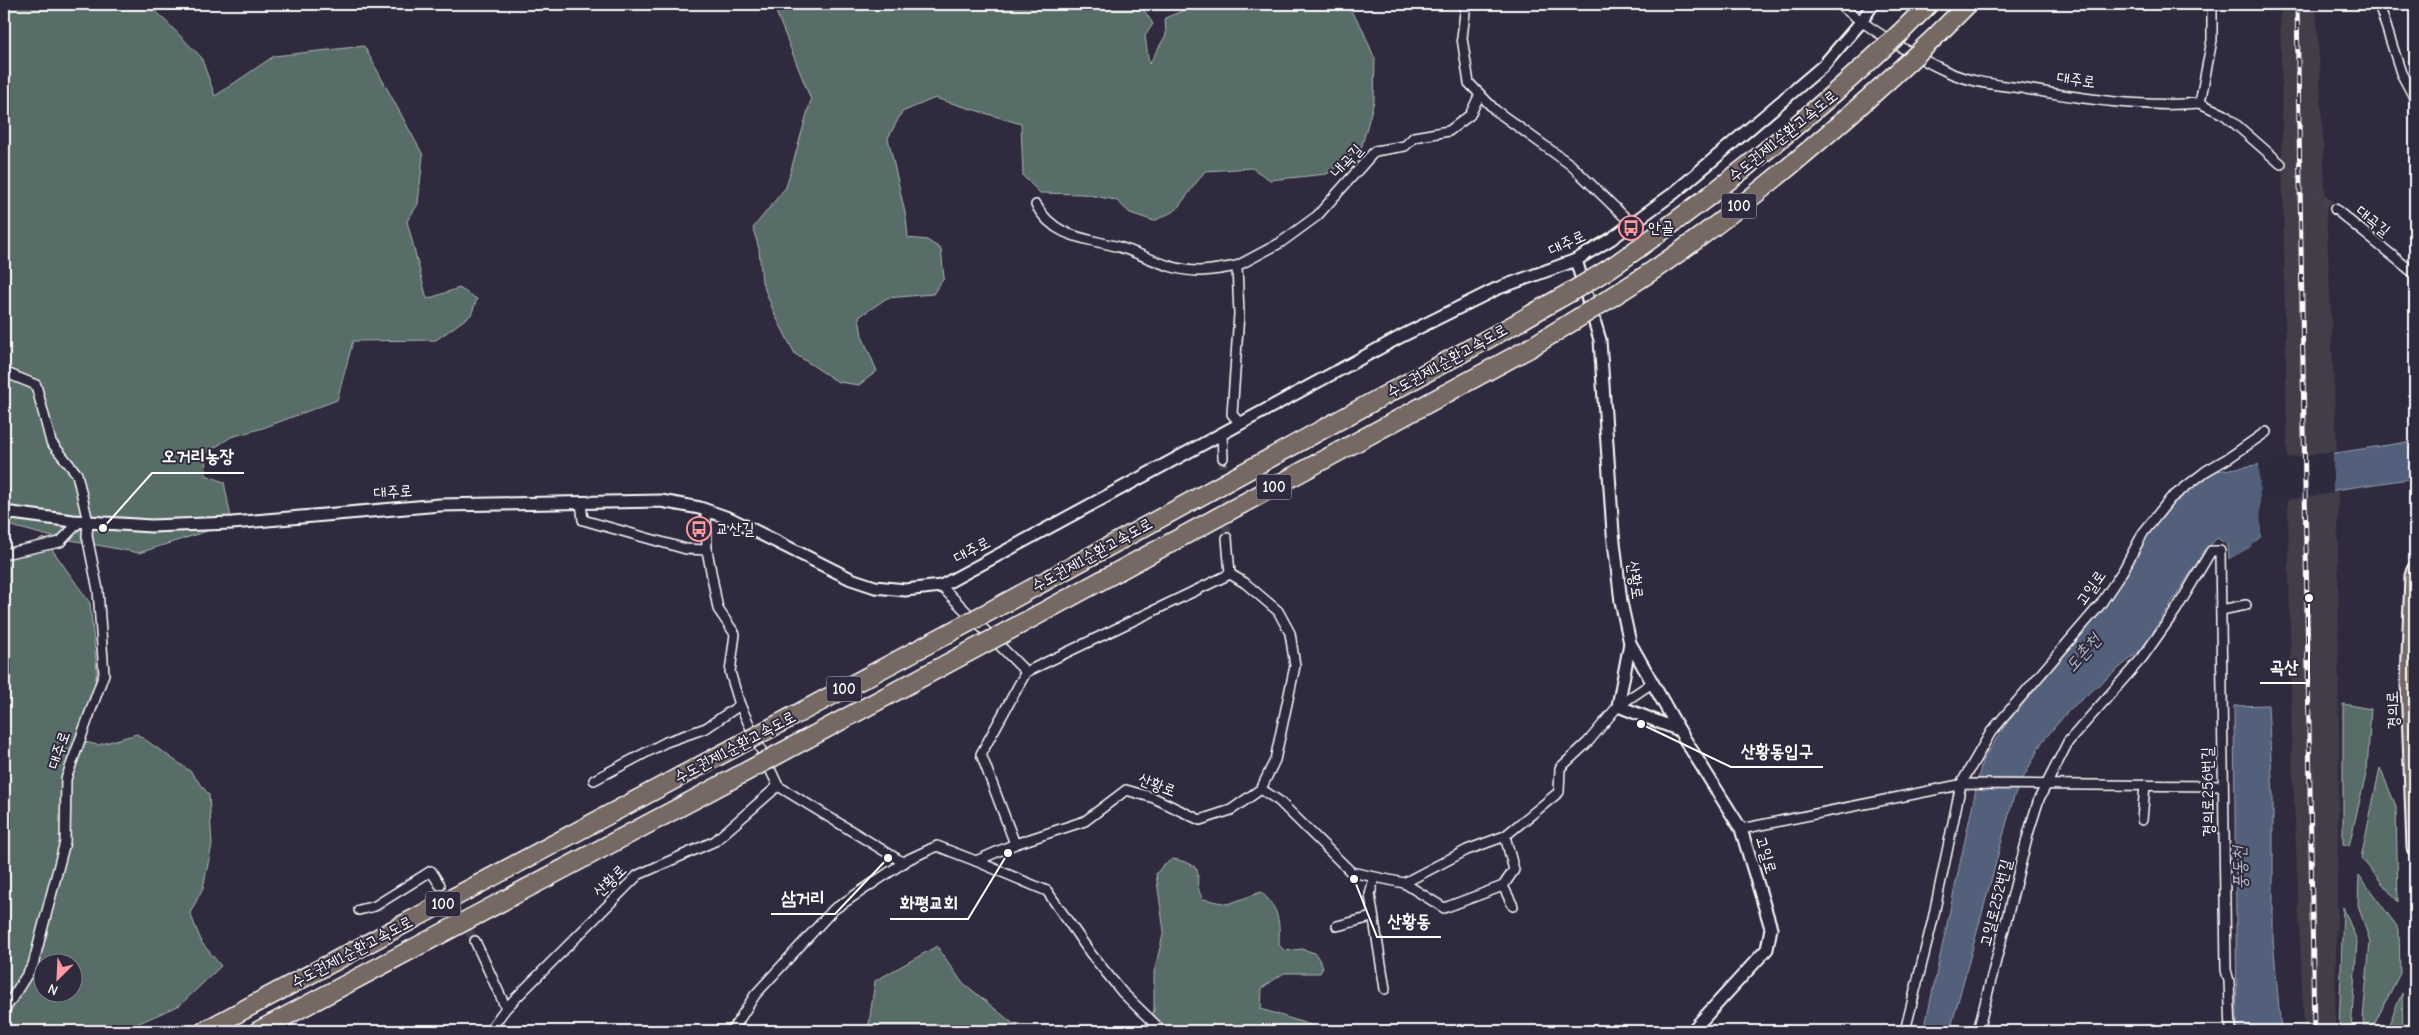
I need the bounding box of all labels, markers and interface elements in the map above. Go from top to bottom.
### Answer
street label: 대주로 [2056,68,2096,92]
street label: 수도권제1순환고속도로 [1725,86,1841,186]
street label: 내곡길 [1327,141,1367,181]
road number: 100 [1722,194,1756,218]
street label: 대곡길 [2352,202,2394,240]
bus stop icon: 안골 [1618,215,1644,241]
place label: 안골 [1648,219,1674,237]
street label: 대주로 [1546,227,1588,259]
street label: 수도권제1순환고속도로 [1384,320,1510,402]
callout: 오거리농장 [152,440,244,473]
text: 오거리농장 [162,446,235,467]
road number: 100 [1256,474,1292,500]
street label: 대주로 [373,482,413,502]
street label: 수도권제1순환고속도로 [1029,514,1155,596]
bus stop icon: 교산길 [686,516,712,542]
place label: 교산길 [716,520,755,538]
street label: 대주로 [951,533,993,567]
street label: 산황로 [1623,560,1647,600]
street label: 고일로 [2073,567,2109,609]
water label: 도촌천 [2061,629,2106,676]
callout: 곡산 [2260,650,2309,683]
text: 곡산 [2270,657,2299,678]
road number: 100 [826,676,862,702]
street label: 경의로 [2383,690,2403,730]
street label: 수도권제1순환고속도로 [671,707,799,787]
street label: 대주로 [44,729,74,771]
callout: 산황동입구 [1731,734,1823,767]
text: 산황동입구 [1741,741,1813,762]
street label: 경의로256번길 [2198,747,2218,837]
street label: 산황로 [1136,770,1178,800]
street label: 고일로 [1752,834,1780,876]
water label: 풍동천 [2229,844,2251,890]
street label: 고일로252번길 [1976,857,2016,949]
street label: 산황로 [590,861,630,901]
callout: 삼거리 [771,881,835,914]
callout: 화평교회 [890,886,968,919]
text: 삼거리 [781,888,825,909]
road number: 100 [426,892,460,916]
text: 화평교회 [900,893,958,914]
callout: 산황동 [1377,904,1441,937]
text: 산황동 [1387,911,1431,932]
street label: 수도권제1순환고속도로 [288,912,416,992]
north arrow [32,952,82,1002]
text: N [45,980,61,999]

